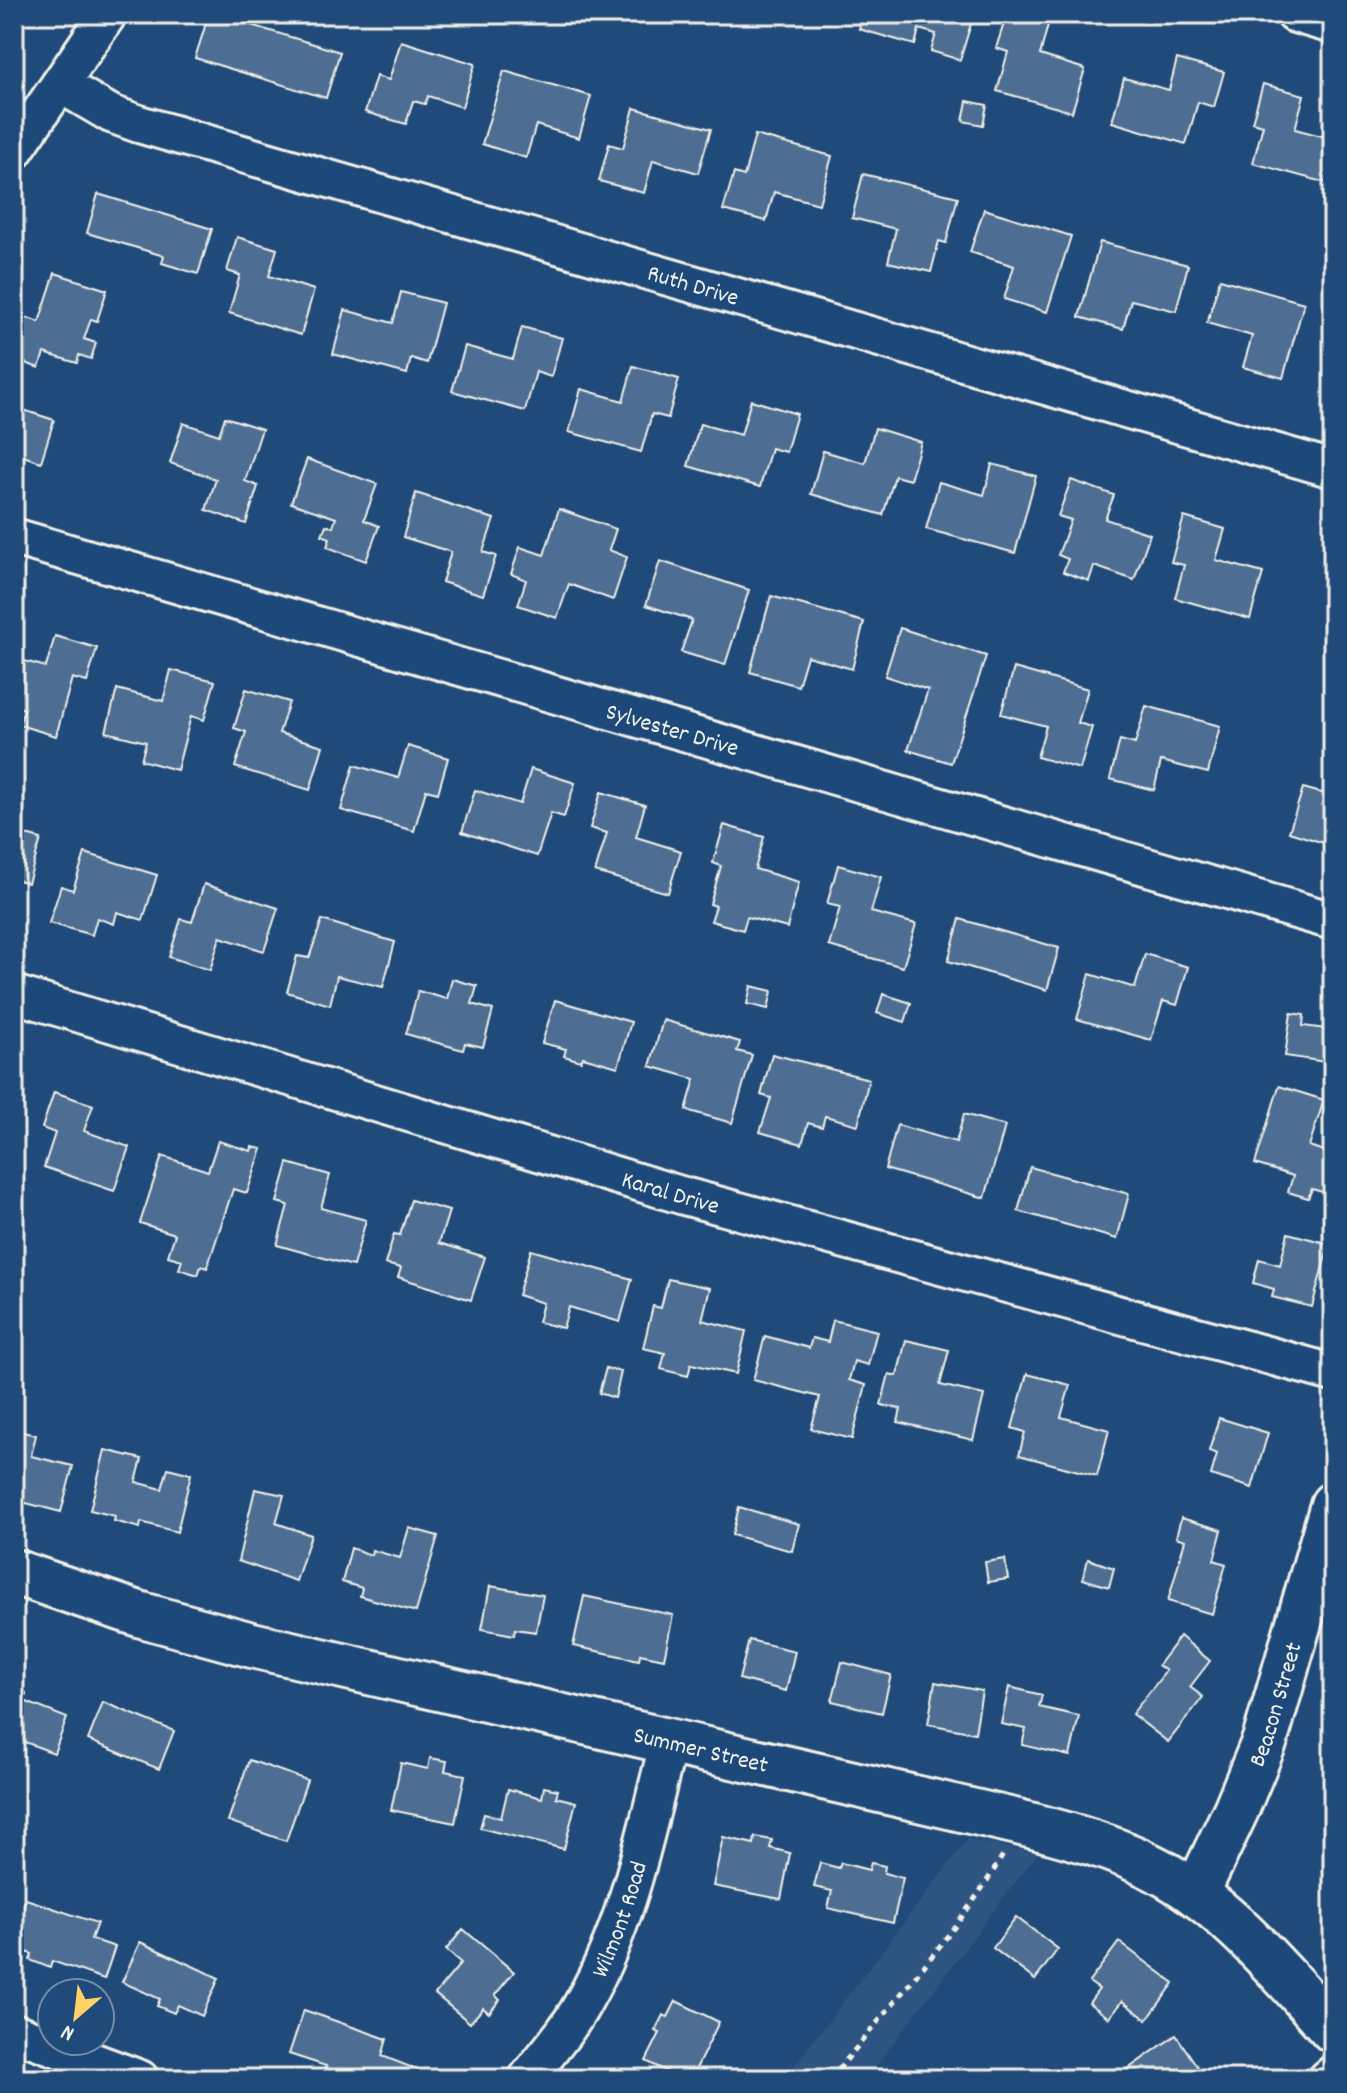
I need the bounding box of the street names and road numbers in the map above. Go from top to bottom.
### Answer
street label: Ruth Drive [643,258,742,316]
street label: Sylvester Drive [601,696,742,767]
street label: Karal Drive [617,1164,723,1225]
street label: Beacon Street [1242,1639,1312,1773]
street label: Summer Street [630,1720,771,1784]
street label: Wilmont Road [585,1858,658,1984]

